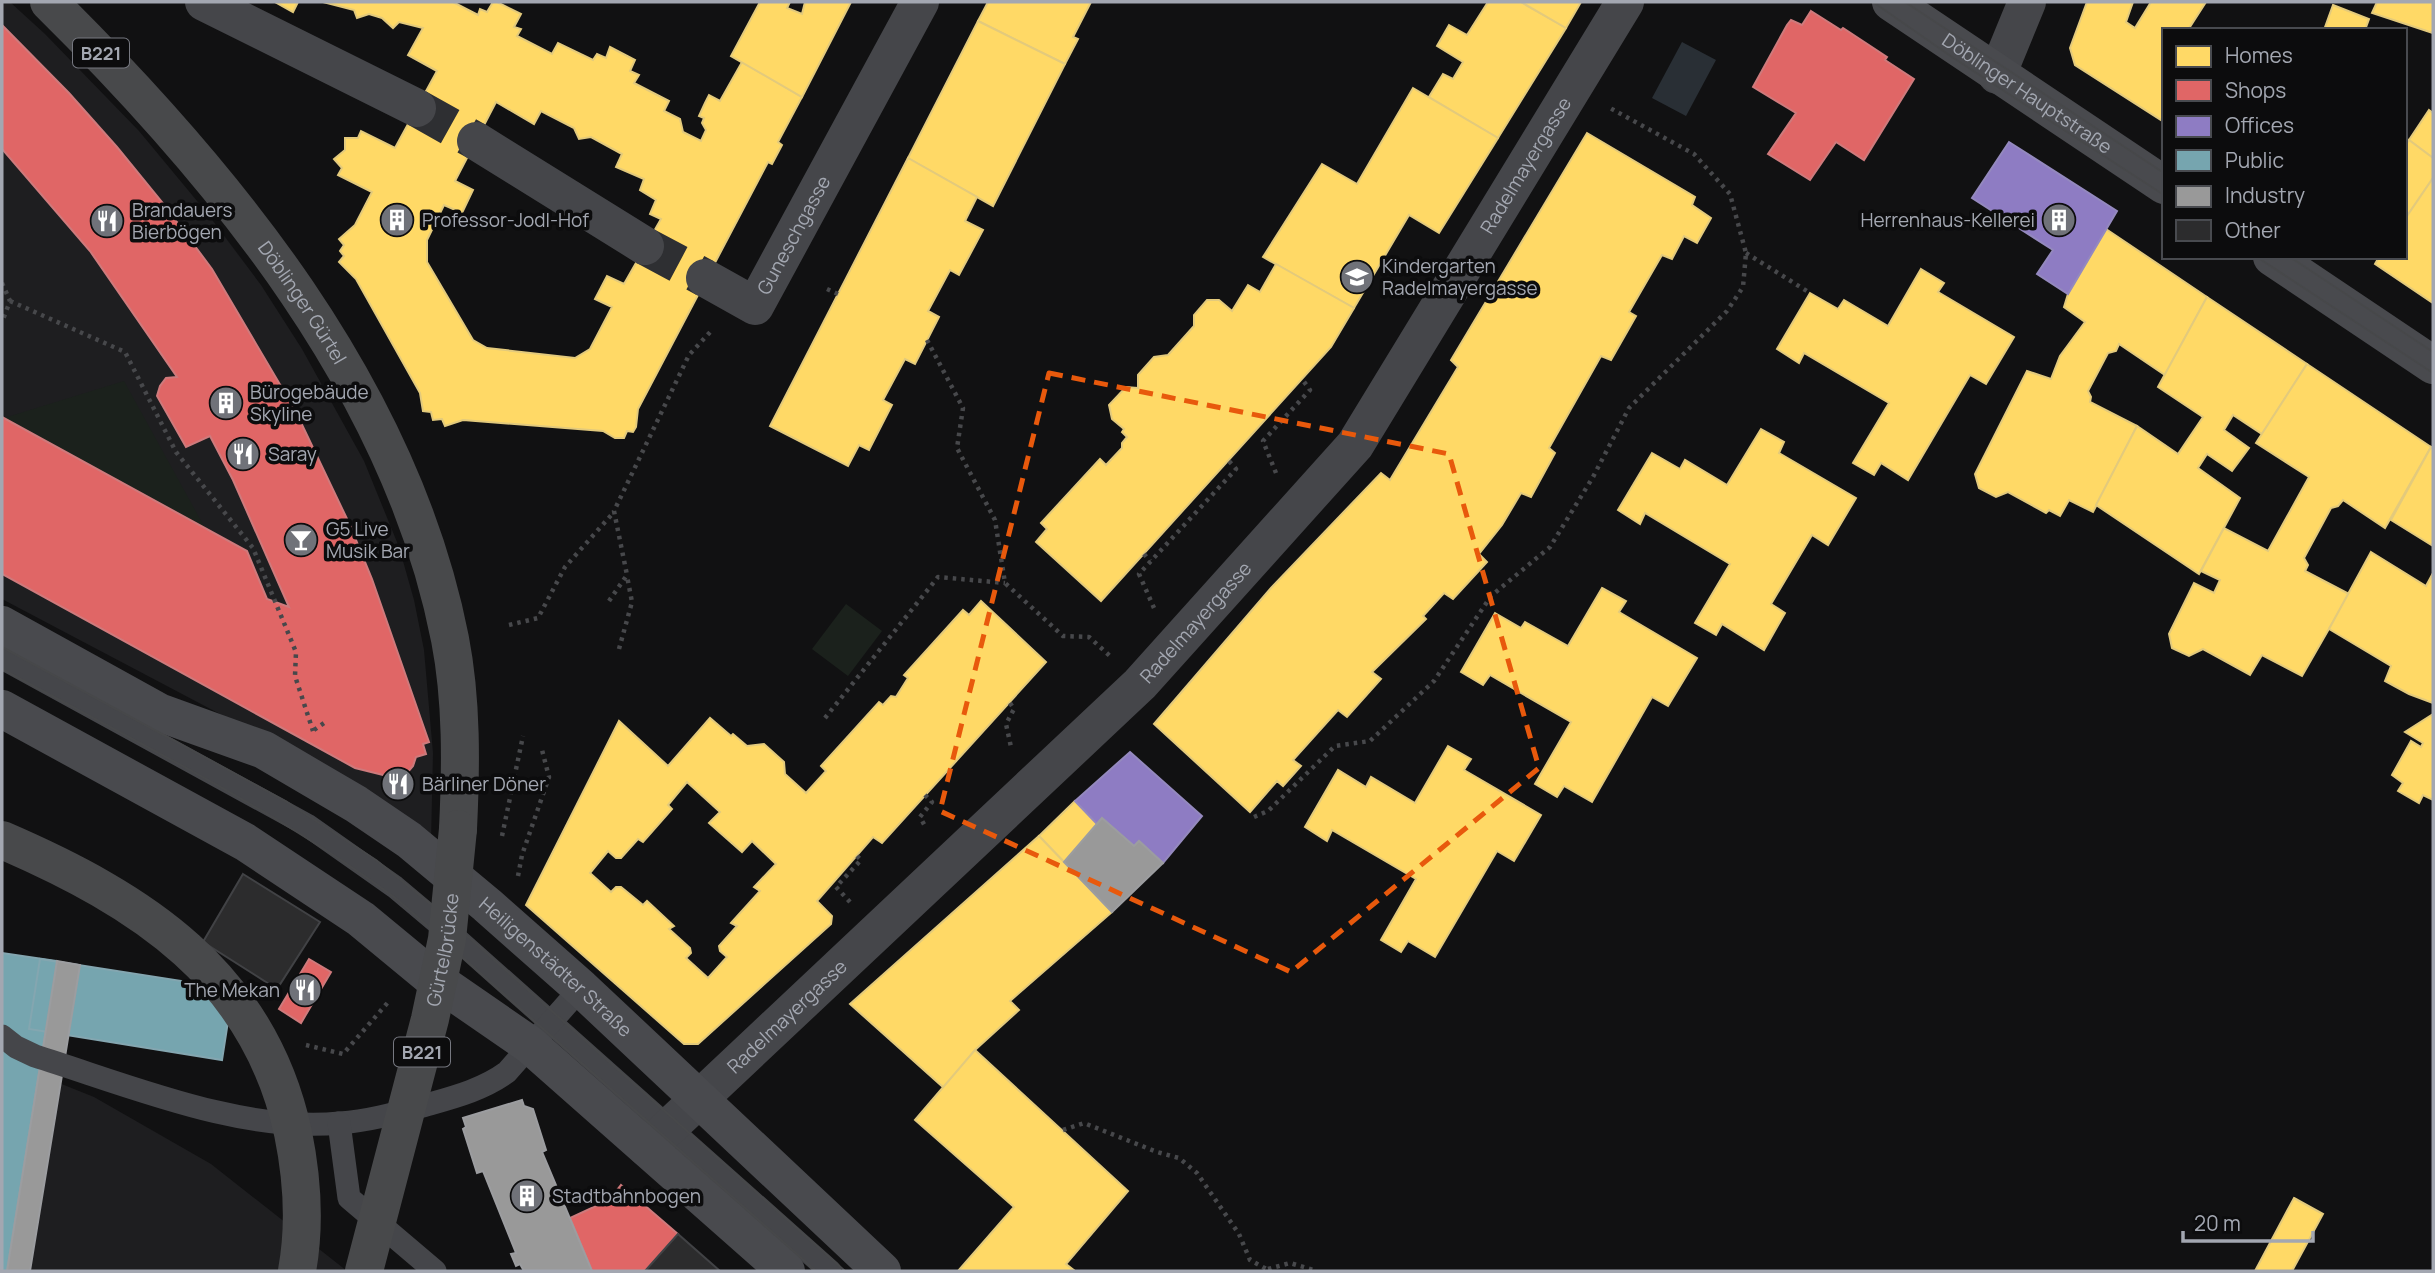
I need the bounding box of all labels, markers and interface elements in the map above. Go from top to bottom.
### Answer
street label: Döblinger Hauptstraße [1937,27,2117,160]
legend [2162,28,2407,259]
road number: B221 [73,38,129,68]
text: Homes [2225,41,2293,69]
text: Shops [2225,76,2286,104]
street label: Radelmayergasse [1474,92,1577,239]
text: Offices [2225,111,2294,139]
text: Public [2225,146,2284,174]
street label: Guneschgasse [751,171,836,299]
text: Industry [2225,181,2305,209]
place label: Brandauers Bierbögen [132,197,233,245]
building icon: Professor-Jodl-Hof [378,201,416,239]
building icon: Herrenhaus-Kellerei [2040,201,2078,239]
restaurant icon: Brandauers Bierbögen [88,202,126,240]
place label: Professor-Jodl-Hof [422,207,589,233]
place label: Herrenhaus-Kellerei [1860,207,2035,233]
text: Other [2225,216,2281,244]
street label: Döblinger Gürtel [252,236,353,369]
place label: Kindergarten Radelmayergasse [1382,253,1538,301]
school or university icon: Kindergarten Radelmayergasse [1338,258,1376,296]
place label: Bürogebäude Skyline [250,379,369,427]
building icon: Bürogebäude Skyline [207,384,245,422]
restaurant icon: Saray [224,435,262,473]
place label: Saray [268,441,317,467]
place label: G5 Live Musik Bar [326,516,410,564]
bar icon: G5 Live Musik Bar [282,521,320,559]
street label: Radelmayergasse [1134,556,1257,689]
restaurant icon: Bärliner Döner [379,765,417,803]
place label: Bärliner Döner [422,771,546,797]
street label: Heiligenstädter Straße [474,891,638,1043]
street label: Gürtelbrücke [420,892,465,1009]
street label: Radelmayergasse [721,954,852,1079]
restaurant icon: The Mekan [286,971,324,1009]
place label: The Mekan [184,977,280,1003]
road number: B221 [394,1037,450,1066]
building icon: Stadtbahnbogen [508,1177,546,1215]
place label: Stadtbahnbogen [552,1183,701,1209]
scale bar [2183,1200,2312,1244]
text: 20 m [2194,1209,2241,1237]

